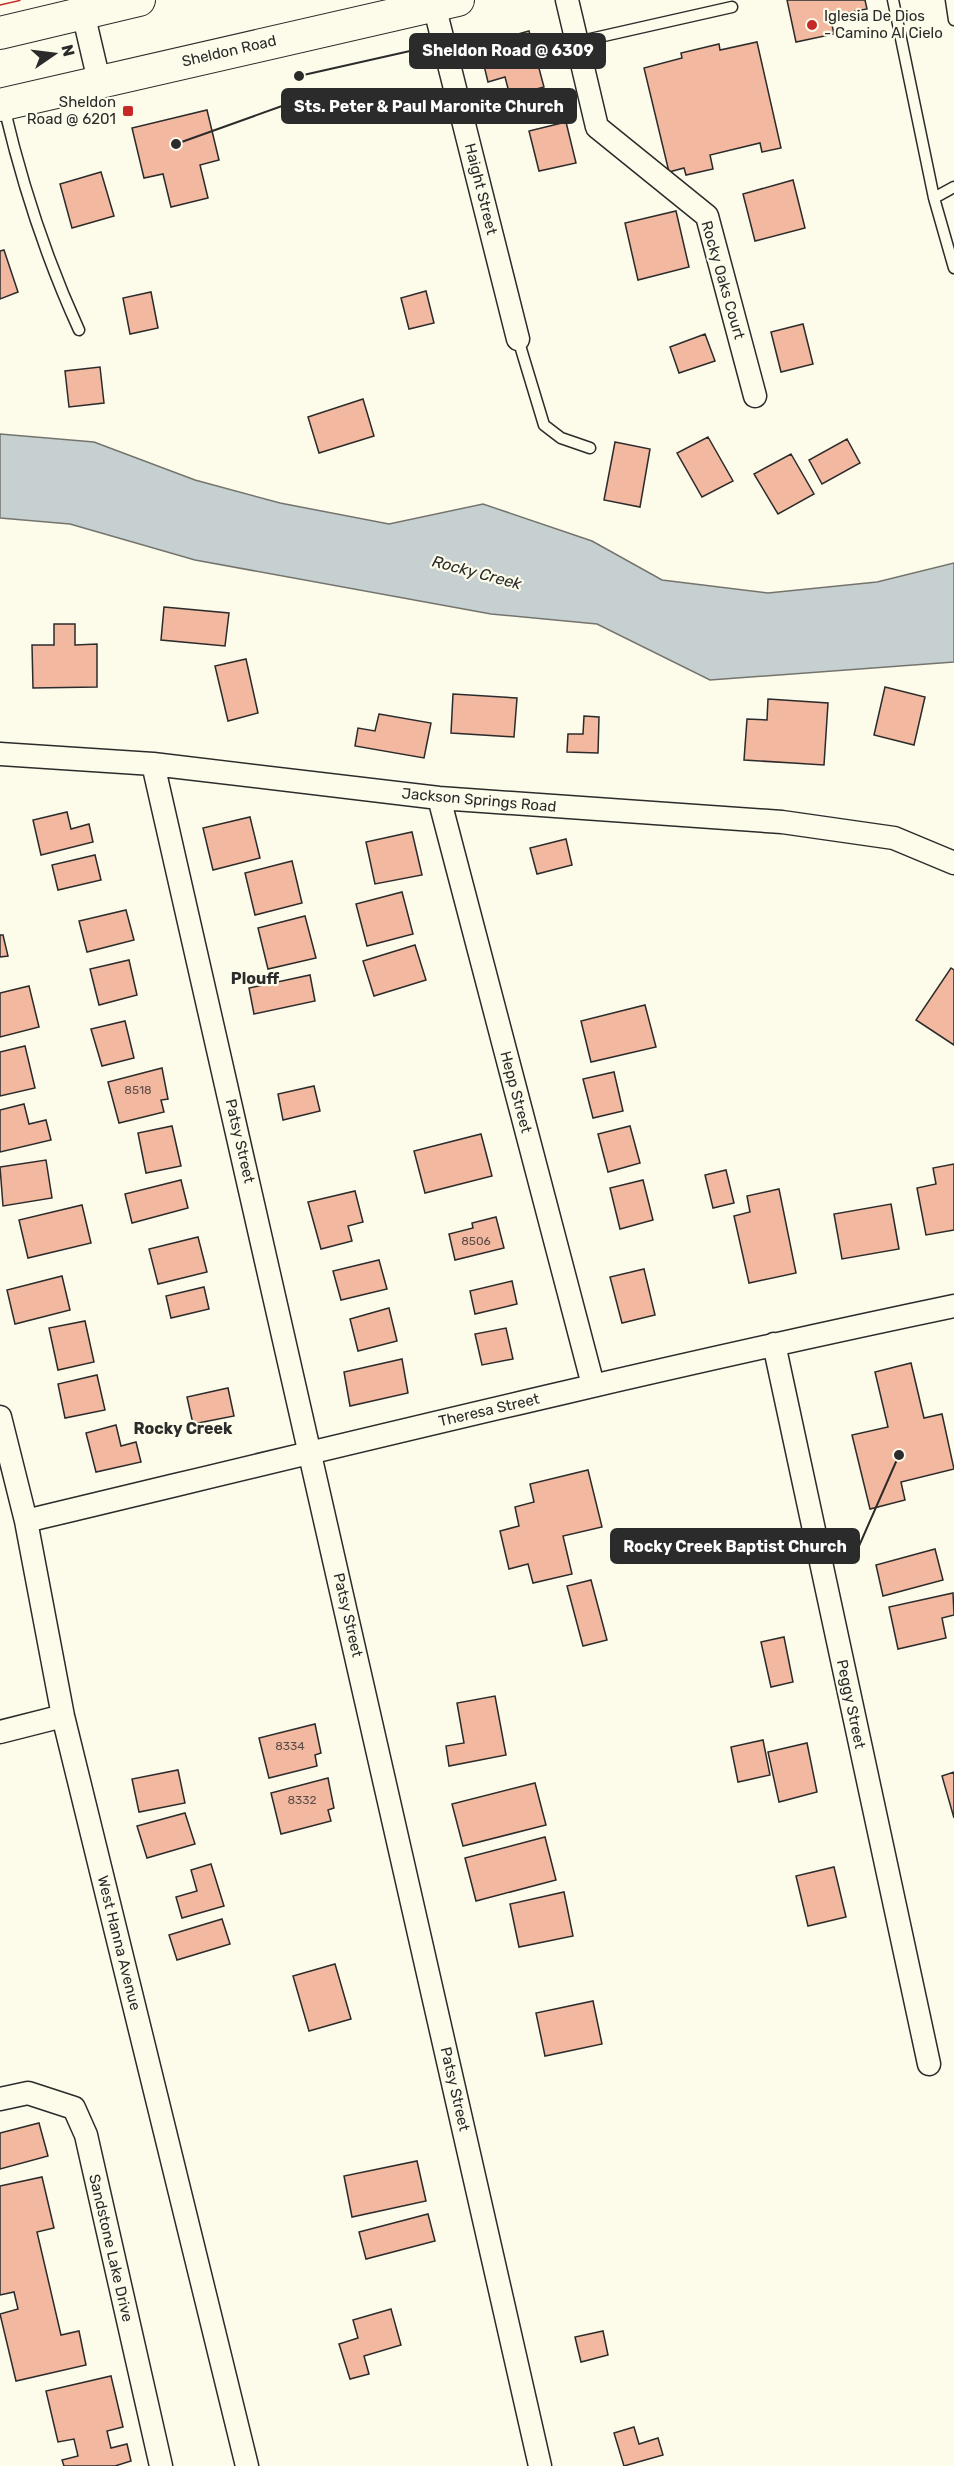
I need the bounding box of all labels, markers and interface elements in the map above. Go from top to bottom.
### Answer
place label: Iglesia De Dios - Camino Al Cielo [824,7,943,42]
marker: Iglesia De Dios - Camino Al Cielo [805,18,819,32]
north arrow [24,24,84,84]
street label: Sheldon Road [180,31,278,71]
callout: Sheldon Road @ 6309 [410,34,605,68]
text: Sheldon Road @ 6309 [422,41,594,60]
text: N [57,43,79,58]
callout: Sts. Peter & Paul Maronite Church [282,89,576,123]
place label: Sheldon Road @ 6201 [27,93,116,128]
text: Sts. Peter & Paul Maronite Church [294,97,564,116]
marker: Sheldon Road @ 6201 [121,104,135,118]
street label: Haight Street [461,141,501,237]
street label: Rocky Oaks Court [697,219,749,341]
water label: Rocky Creek [430,551,524,594]
street label: Jackson Springs Road [401,784,557,816]
district label: Plouff [231,969,279,988]
street label: Hepp Street [496,1049,536,1135]
house number: 8518 [124,1083,152,1097]
street label: Patsy Street [222,1097,258,1185]
house number: 8506 [461,1234,491,1248]
street label: Theresa Street [437,1390,541,1430]
district label: Rocky Creek [134,1419,233,1438]
callout: Rocky Creek Baptist Church [611,1529,859,1563]
text: Rocky Creek Baptist Church [623,1537,847,1556]
street label: Patsy Street [330,1571,366,1659]
street label: Peggy Street [833,1658,869,1750]
house number: 8334 [275,1739,305,1753]
house number: 8332 [287,1793,317,1807]
street label: West Hanna Avenue [94,1874,144,2012]
street label: Patsy Street [437,2045,473,2133]
street label: Sandstone Lake Drive [85,2172,137,2324]

